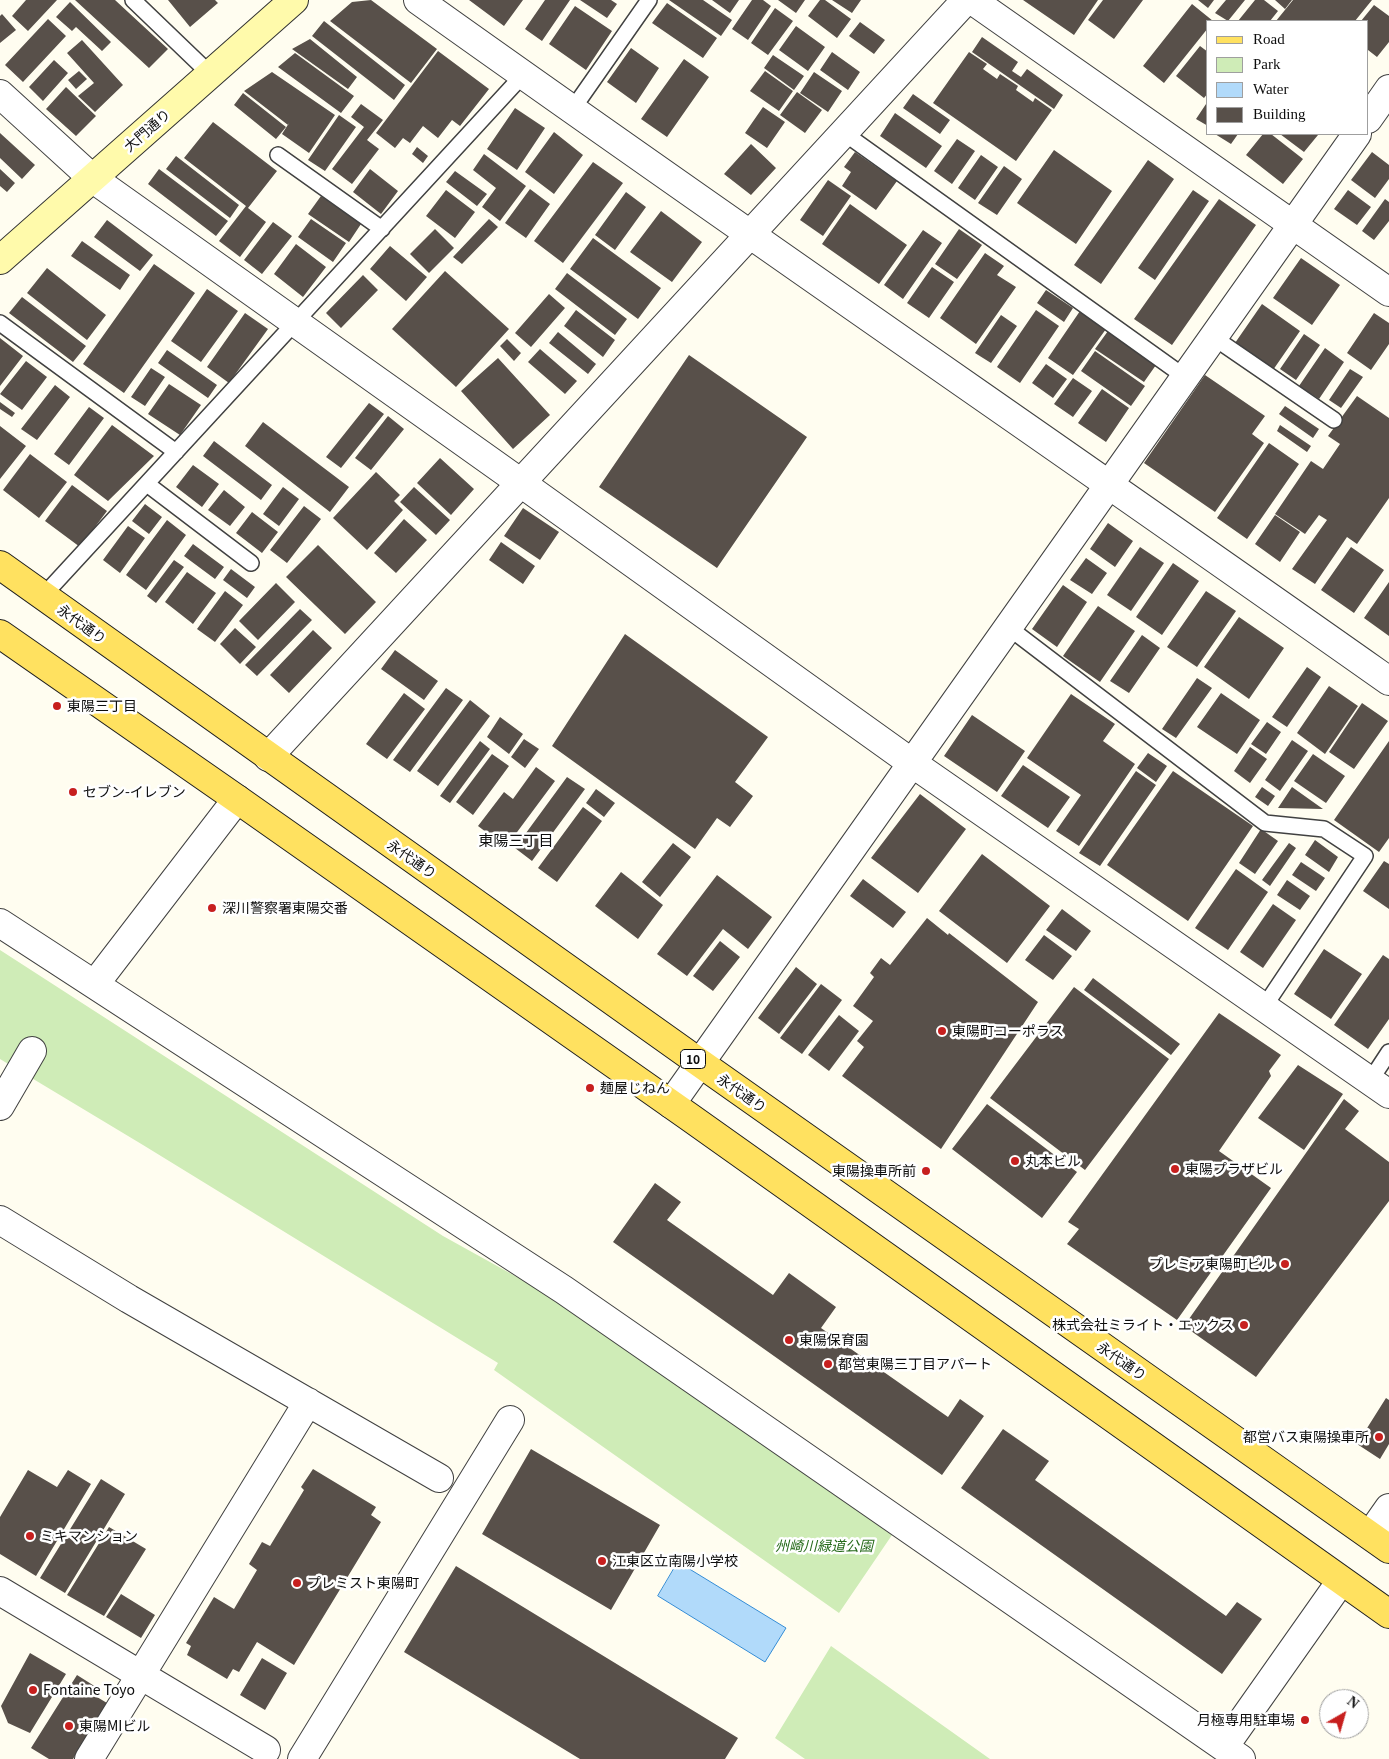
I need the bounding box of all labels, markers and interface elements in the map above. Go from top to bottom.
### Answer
legend [1206,20,1369,135]
text: Road [1253,31,1285,47]
text: Park [1253,56,1281,72]
text: Water [1253,81,1288,97]
street label: 大門通り [120,105,174,155]
text: Building [1253,106,1306,122]
street label: 永代通り [54,601,110,647]
place label: 東陽三丁目 [67,698,137,714]
marker: 東陽三丁目 [51,700,63,712]
place label: セブン-イレブン [83,784,186,800]
marker: セブン-イレブン [67,786,79,798]
district label: 東陽三丁目 [479,831,553,849]
street label: 永代通り [384,836,440,882]
place label: 深川警察署東陽交番 [222,900,348,916]
marker: 深川警察署東陽交番 [206,902,218,914]
place label: 東陽町コーポラス [952,1023,1064,1039]
marker: 東陽町コーポラス [936,1025,948,1037]
road number: 10 [680,1050,706,1068]
street label: 永代通り [714,1070,770,1116]
place label: 麺屋じねん [600,1080,670,1096]
marker: 麺屋じねん [584,1082,596,1094]
place label: 丸本ビル [1025,1153,1081,1169]
marker: 丸本ビル [1009,1155,1021,1167]
place label: 東陽プラザビル [1185,1161,1283,1177]
place label: 東陽操車所前 [832,1163,916,1179]
marker: 東陽プラザビル [1169,1163,1181,1175]
marker: 東陽操車所前 [920,1165,932,1177]
place label: プレミア東陽町ビル [1149,1256,1275,1272]
marker: プレミア東陽町ビル [1279,1258,1291,1270]
place label: 株式会社ミライト・エックス [1052,1317,1234,1333]
marker: 株式会社ミライト・エックス [1238,1319,1250,1331]
place label: 東陽保育園 [799,1332,869,1348]
marker: 東陽保育園 [783,1334,795,1346]
street label: 永代通り [1094,1338,1150,1384]
place label: 都営東陽三丁目アパート [838,1356,992,1372]
marker: 都営東陽三丁目アパート [822,1358,834,1370]
place label: 都営バス東陽操車所 [1243,1429,1369,1445]
marker: 都営バス東陽操車所 [1373,1431,1385,1443]
place label: ミキマンション [40,1528,138,1544]
marker: ミキマンション [24,1530,36,1542]
park label: 州崎川緑道公園 [775,1538,873,1554]
place label: 江東区立南陽小学校 [612,1553,738,1569]
marker: 江東区立南陽小学校 [596,1555,608,1567]
place label: プレミスト東陽町 [307,1575,419,1591]
marker: プレミスト東陽町 [291,1577,303,1589]
place label: Fontaine Toyo [43,1682,135,1698]
marker: Fontaine Toyo [27,1684,39,1696]
north arrow [1319,1689,1369,1739]
text: N [1344,1694,1362,1712]
place label: 月極専用駐車場 [1197,1712,1295,1728]
marker: 月極専用駐車場 [1299,1714,1311,1726]
place label: 東陽MIビル [79,1718,150,1734]
marker: 東陽MIビル [63,1720,75,1732]

